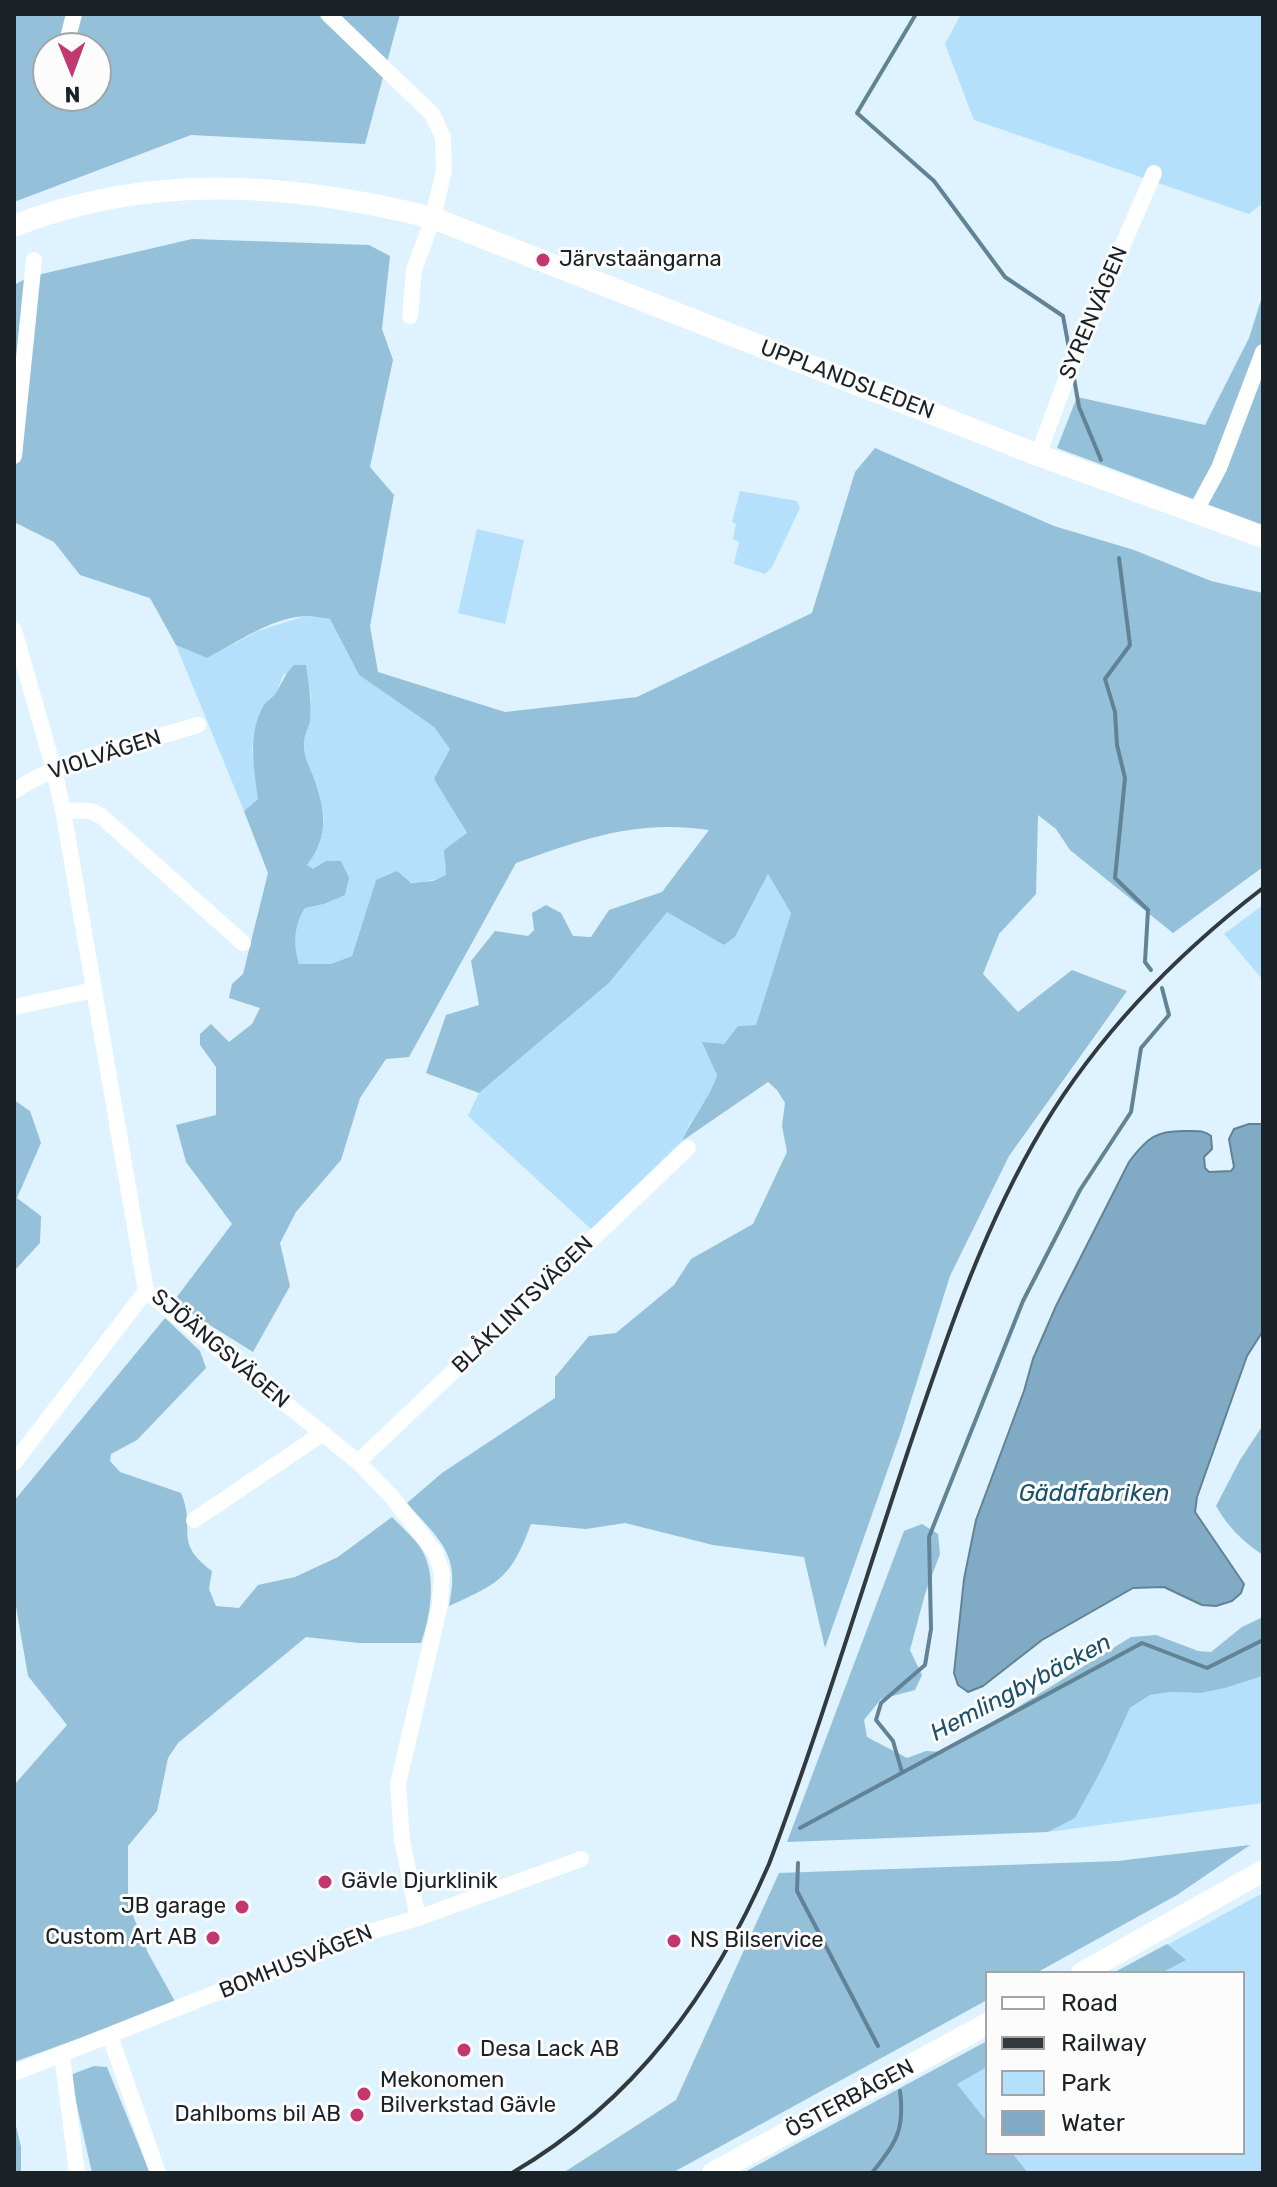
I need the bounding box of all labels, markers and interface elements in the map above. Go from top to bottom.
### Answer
north arrow [32,32,112,112]
text: N [64,81,81,108]
street label: SYRENVÄGEN [1054,243,1134,383]
place label: Järvstaängarna [559,247,722,273]
marker: Järvstaängarna [534,251,552,269]
street label: UPPLANDSLEDEN [756,335,938,425]
street label: VIOLVÄGEN [45,724,165,786]
street label: BLÅKLINTSVÄGEN [447,1231,599,1379]
street label: SJÖÄNGSVÄGEN [146,1284,294,1414]
water label: Gäddfabriken [1018,1480,1170,1508]
water label: Hemlingbybäcken [926,1628,1116,1748]
place label: Gävle Djurklinik [341,1869,498,1895]
marker: Gävle Djurklinik [316,1873,334,1891]
place label: JB garage [121,1894,226,1920]
marker: JB garage [233,1898,251,1916]
street label: BOMHUSVÄGEN [216,1919,376,2005]
place label: Custom Art AB [45,1925,197,1951]
place label: NS Bilservice [690,1928,824,1954]
marker: Custom Art AB [204,1929,222,1947]
marker: NS Bilservice [665,1932,683,1950]
legend [985,1971,1245,2155]
text: Road [1061,1989,1118,2017]
text: Railway [1061,2029,1147,2057]
place label: Desa Lack AB [480,2037,619,2063]
marker: Desa Lack AB [455,2041,473,2059]
street label: ÖSTERBÅGEN [781,2054,919,2144]
place label: Mekonomen Bilverkstad Gävle [380,2068,556,2120]
text: Park [1061,2069,1111,2097]
marker: Mekonomen Bilverkstad Gävle [355,2085,373,2103]
place label: Dahlboms bil AB [174,2102,341,2128]
marker: Dahlboms bil AB [348,2106,366,2124]
text: Water [1061,2109,1125,2137]

